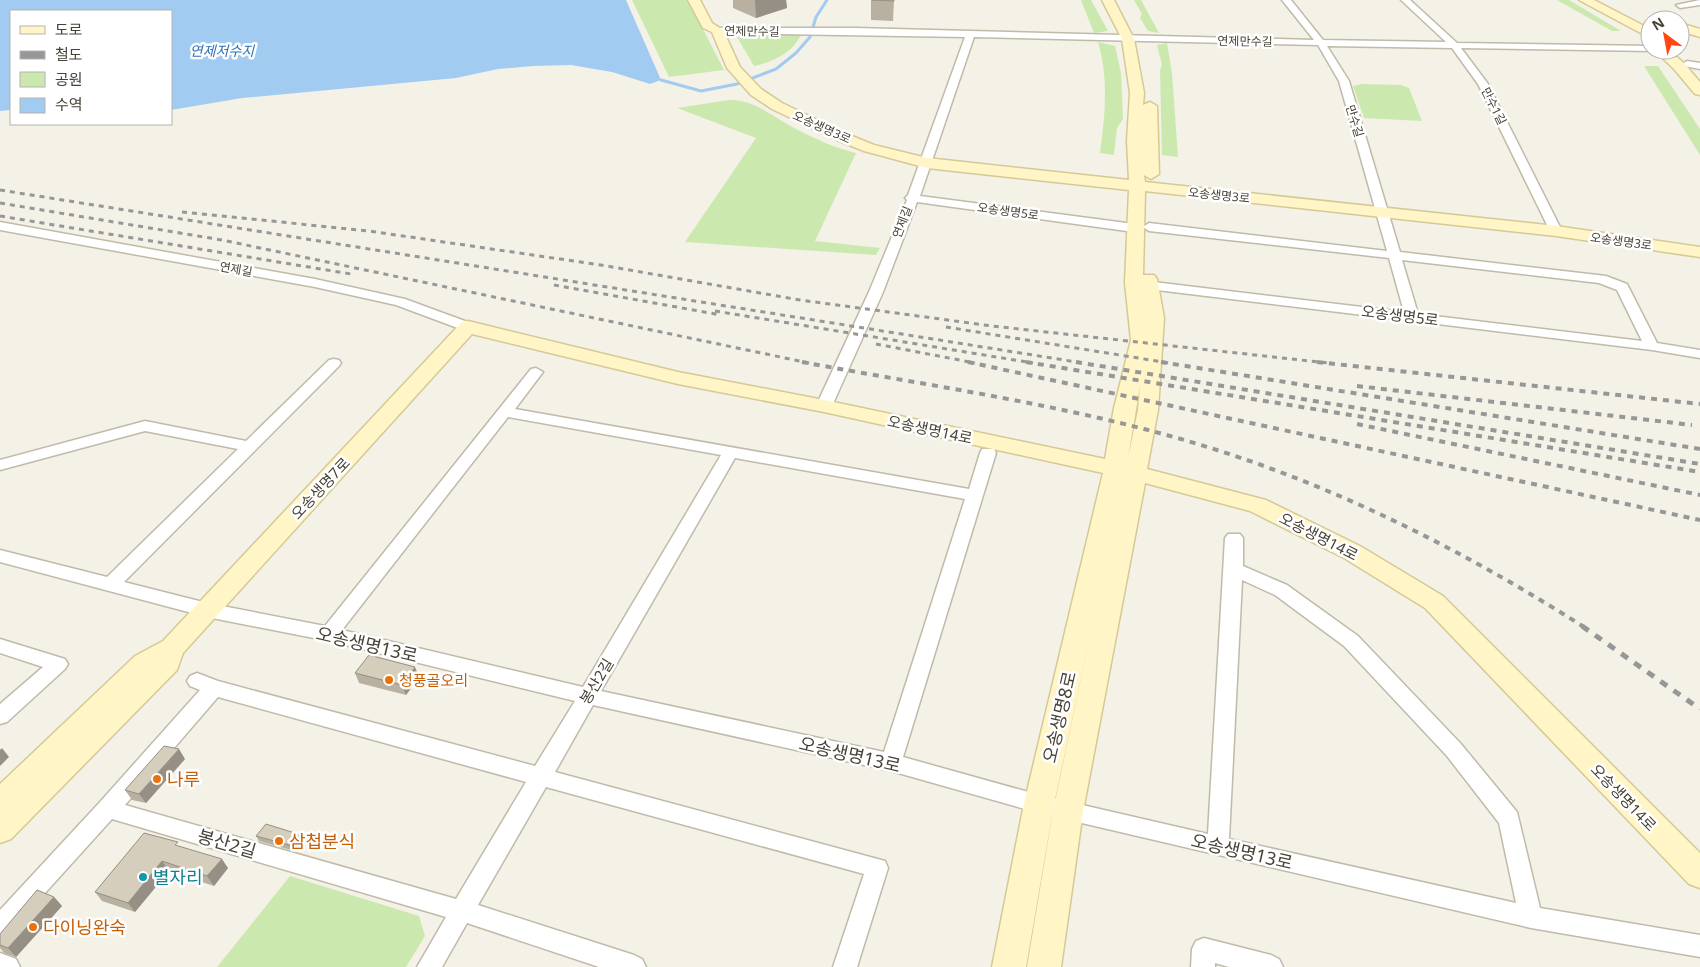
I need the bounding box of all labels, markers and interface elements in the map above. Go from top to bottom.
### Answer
legend [10,10,172,125]
north arrow [1640,10,1690,60]
text: N [1648,12,1668,35]
text: 도로 [55,19,83,39]
street label: 연제만수길 [724,22,780,40]
street label: 연제만수길 [1217,32,1273,50]
water label: 연제저수지 [190,41,255,60]
text: 철도 [55,44,83,64]
text: 공원 [55,69,83,89]
street label: 만수1길 [1477,84,1511,128]
text: 수역 [55,94,83,114]
street label: 만수길 [1342,103,1368,139]
street label: 오송생명3로 [790,107,854,147]
street label: 오송생명3로 [1187,183,1251,207]
street label: 오송생명5로 [976,198,1040,224]
street label: 연제길 [888,203,916,241]
street label: 오송생명3로 [1589,228,1653,254]
street label: 연제길 [218,258,254,280]
street label: 오송생명5로 [1360,300,1440,330]
street label: 오송생명14로 [886,410,974,448]
street label: 오송생명7로 [286,453,354,523]
street label: 오송생명14로 [1276,508,1362,564]
street label: 오송생명13로 [314,621,420,667]
street label: 봉산2길 [575,654,617,708]
street label: 오송생명8로 [1037,669,1081,765]
place label: 청풍골오리 [399,670,468,690]
marker: 청풍골오리 [383,674,395,686]
street label: 오송생명13로 [797,731,903,777]
street label: 오송생명14로 [1587,759,1661,835]
place label: 나루 [167,767,200,791]
marker: 나루 [151,773,163,785]
street label: 봉산2길 [195,823,259,863]
street label: 오송생명13로 [1189,828,1295,874]
place label: 삼첩분식 [289,829,355,853]
marker: 삼첩분식 [273,835,285,847]
place label: 별자리 [153,865,203,889]
marker: 별자리 [137,871,149,883]
place label: 다이닝완숙 [43,915,126,939]
marker: 다이닝완숙 [27,921,39,933]

